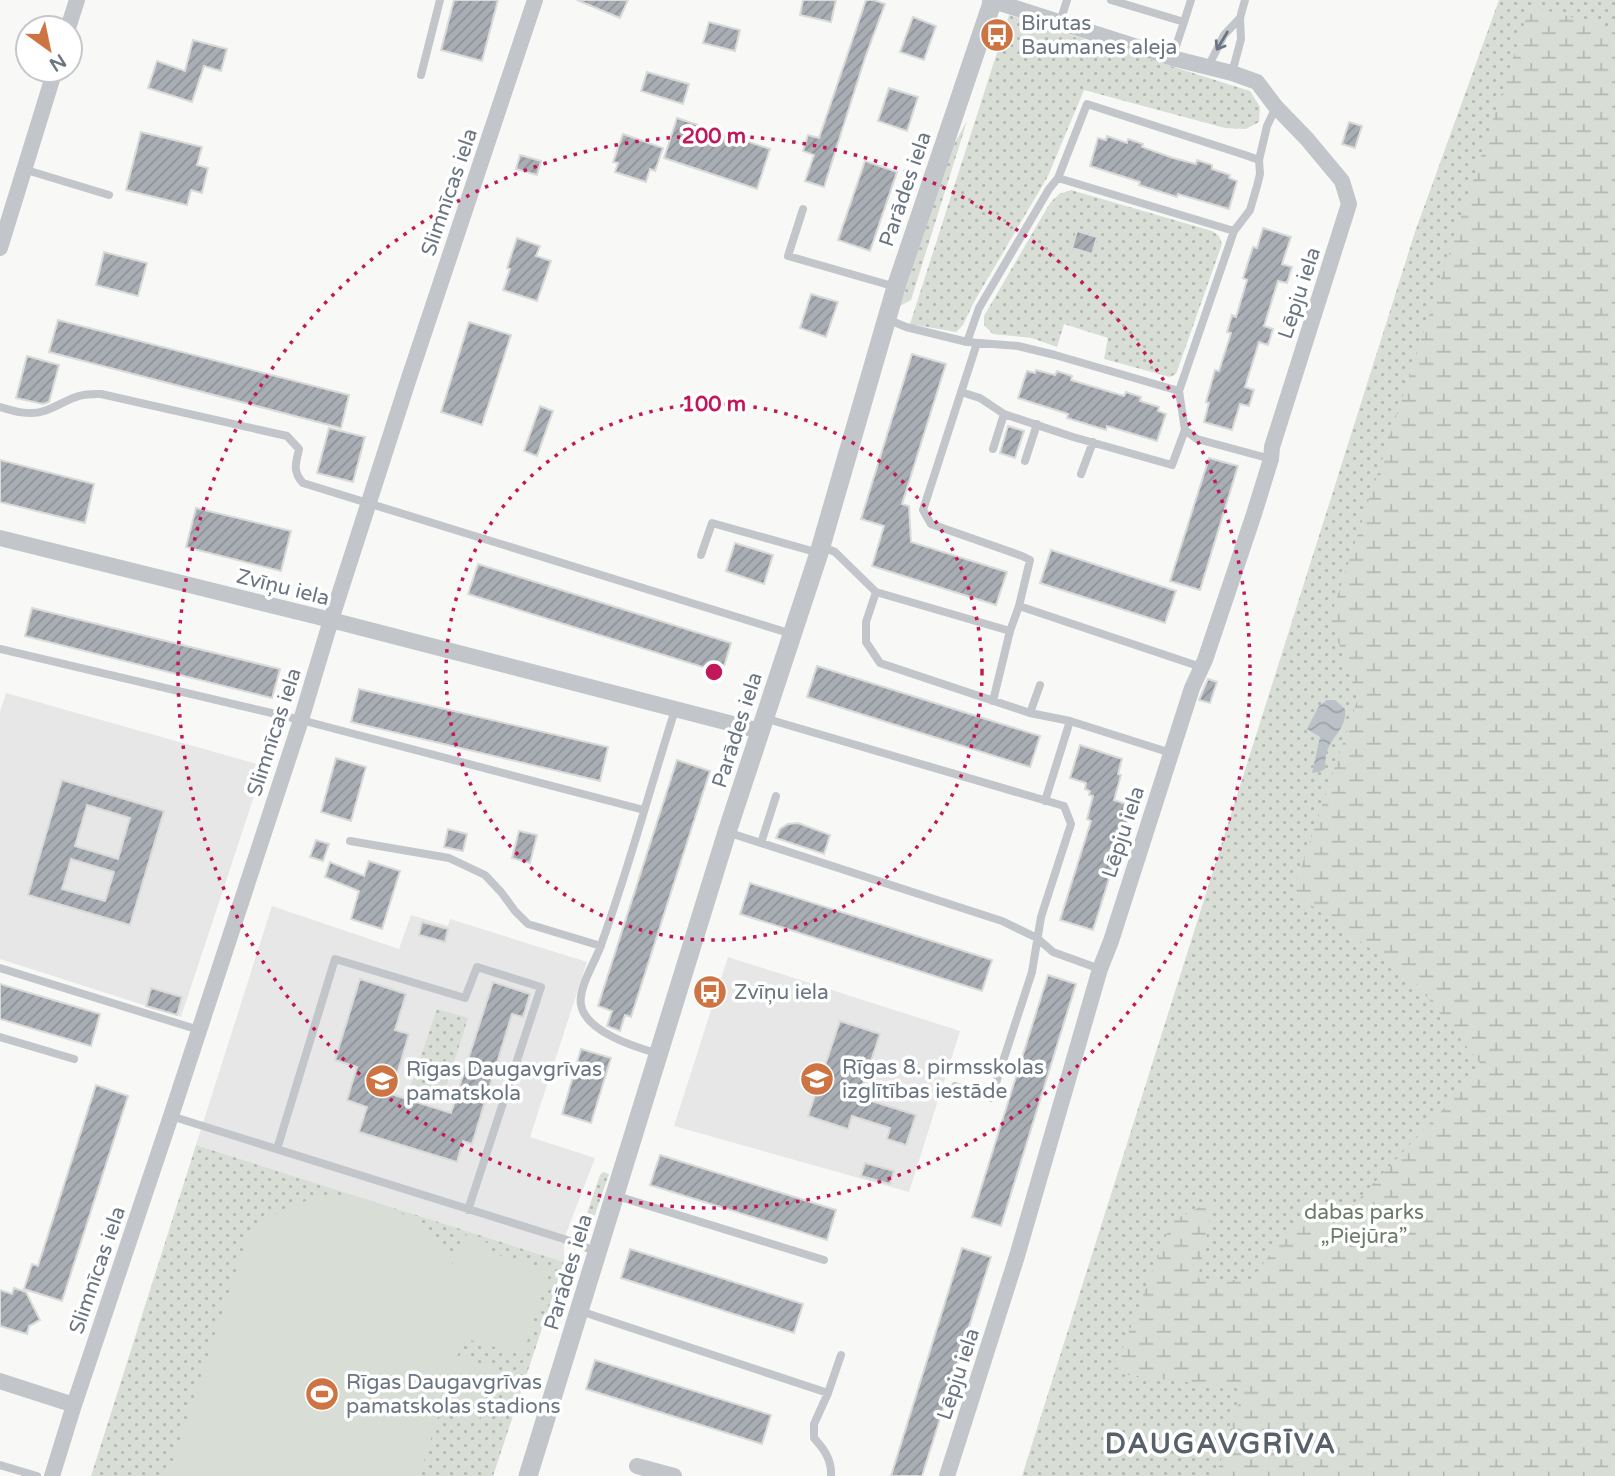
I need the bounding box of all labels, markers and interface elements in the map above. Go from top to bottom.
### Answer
place label: Birutas Baumanes aleja [1021,11,1177,60]
north arrow [14,14,84,84]
bus stop icon: Birutas Baumanes aleja [978,16,1016,54]
one-way arrow [1214,31,1228,51]
text: N [45,49,70,76]
text: 200 m [682,124,746,149]
street label: Slimnīcas iela [416,125,483,259]
street label: Parādes iela [874,128,937,250]
street label: Lēpju iela [1273,244,1326,342]
text: 100 m [682,392,746,417]
street label: Zvīņu iela [234,564,332,611]
centre of rings [702,660,726,684]
street label: Slimnīcas iela [242,665,307,799]
street label: Parādes iela [707,669,768,791]
street label: Lēpju iela [1097,783,1150,881]
bus stop icon: Zvīņu iela [691,973,729,1011]
place label: Zvīņu iela [734,980,829,1005]
place label: Rīgas 8. pirmsskolas izglītības iestāde [842,1055,1044,1104]
place label: Rīgas Daugavgrīvas pamatskola [406,1057,602,1106]
school or university icon: Rīgas 8. pirmsskolas izglītības iestāde [798,1060,836,1098]
school or university icon: Rīgas Daugavgrīvas pamatskola [363,1062,401,1100]
park label: dabas parks „Piejūra” [1304,1200,1424,1249]
street label: Slimnīcas iela [64,1203,131,1337]
street label: Parādes iela [539,1211,598,1333]
street label: Lēpju iela [932,1325,985,1423]
place label: Rīgas Daugavgrīvas pamatskolas stadions [346,1370,561,1419]
sports icon: Rīgas Daugavgrīvas pamatskolas stadions [303,1375,341,1413]
district label: DAUGAVGRĪVA [1105,1427,1337,1461]

